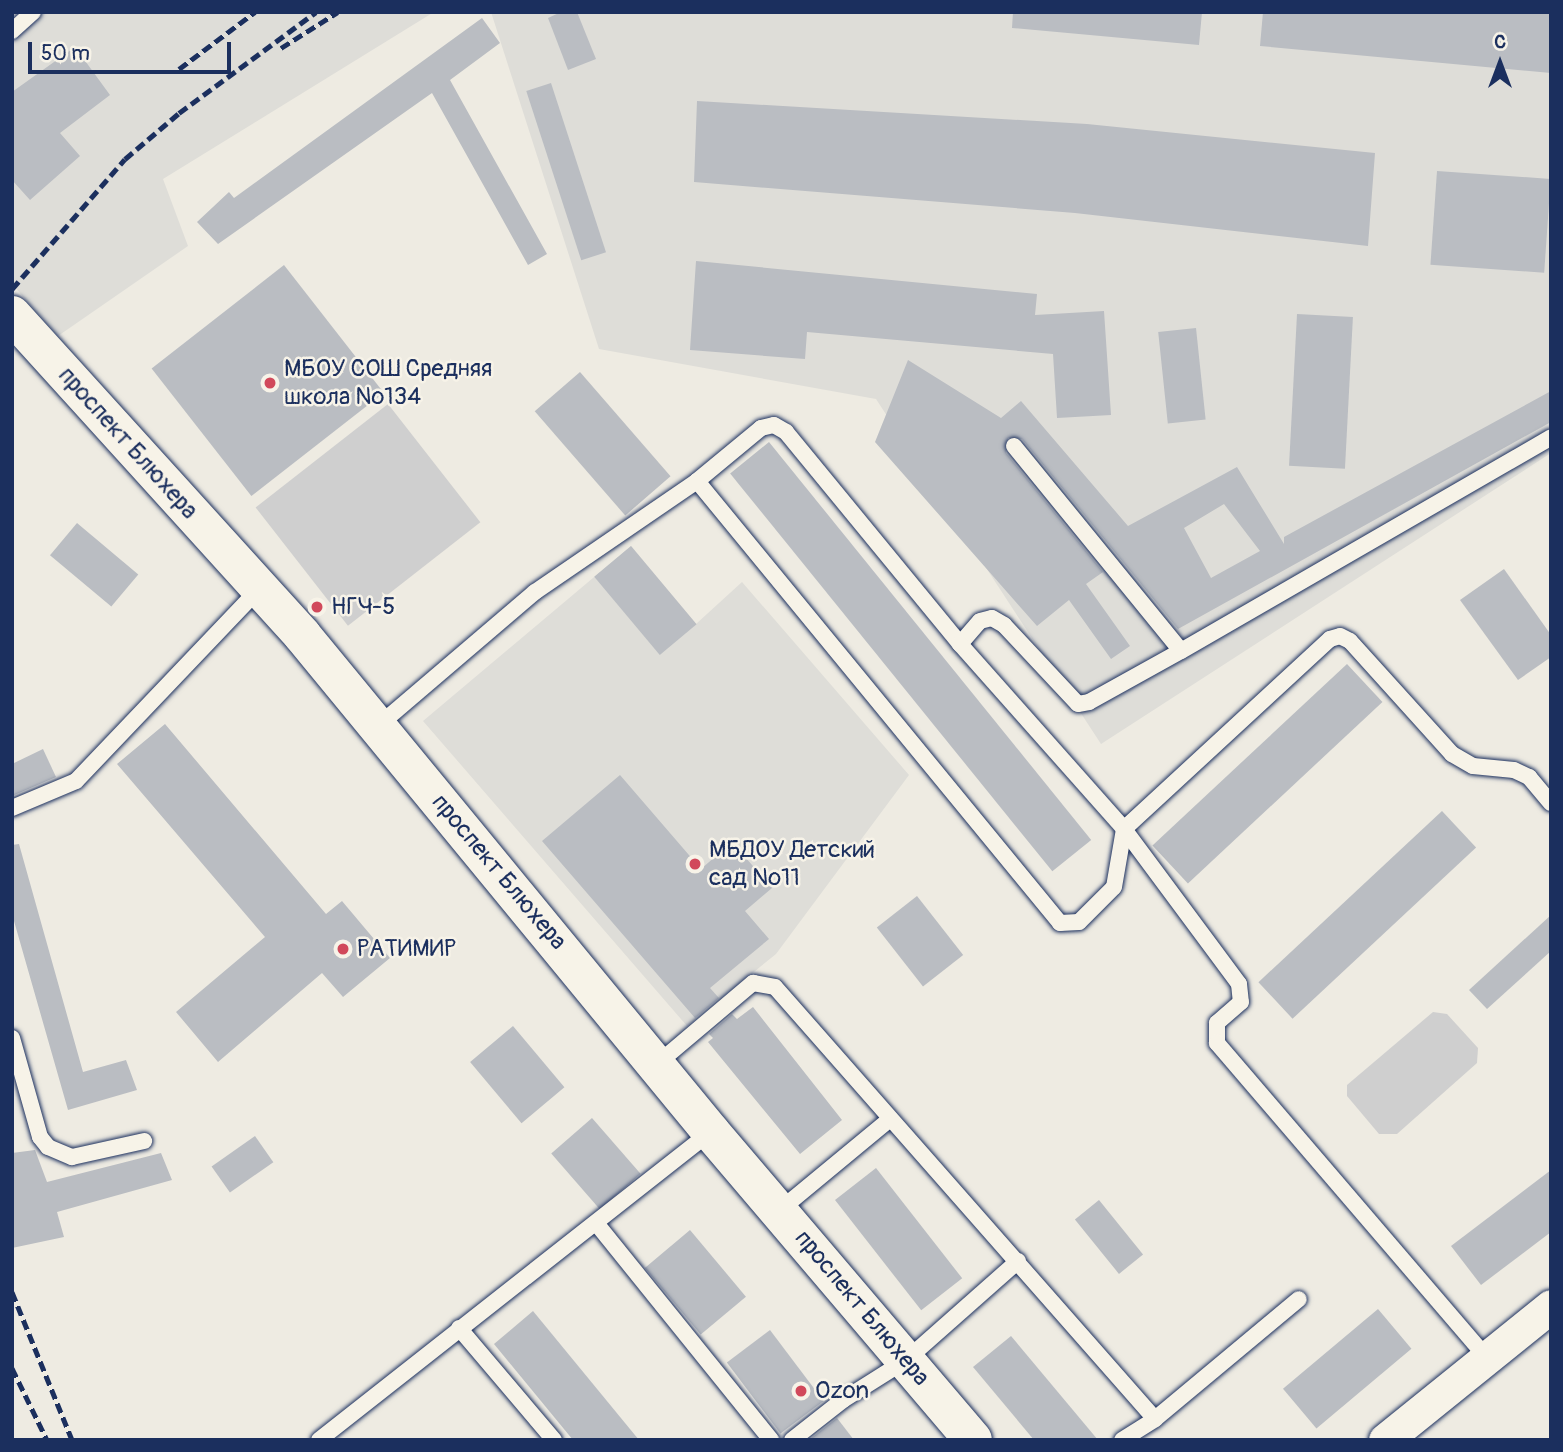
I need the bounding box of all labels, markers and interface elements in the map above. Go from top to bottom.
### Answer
scale bar [32,28,234,72]
north arrow [1465,28,1535,98]
text: С [1494,30,1506,54]
text: 50 m [41,40,90,67]
place label: МБОУ СОШ Средняя школа №134 [284,355,492,411]
street label: проспект Блюхера [52,361,204,525]
marker: МБОУ СОШ Средняя школа №134 [262,375,278,391]
place label: НГЧ-5 [331,593,395,621]
marker: НГЧ-5 [309,599,325,615]
street label: проспект Блюхера [426,788,572,956]
place label: МБДОУ Детский сад №11 [709,836,875,892]
marker: МБДОУ Детский сад №11 [687,856,703,872]
place label: РАТИМИР [357,935,456,963]
marker: РАТИМИР [335,941,351,957]
street label: проспект Блюхера [789,1224,935,1392]
place label: Ozon [815,1377,869,1405]
marker: Ozon [793,1383,809,1399]

